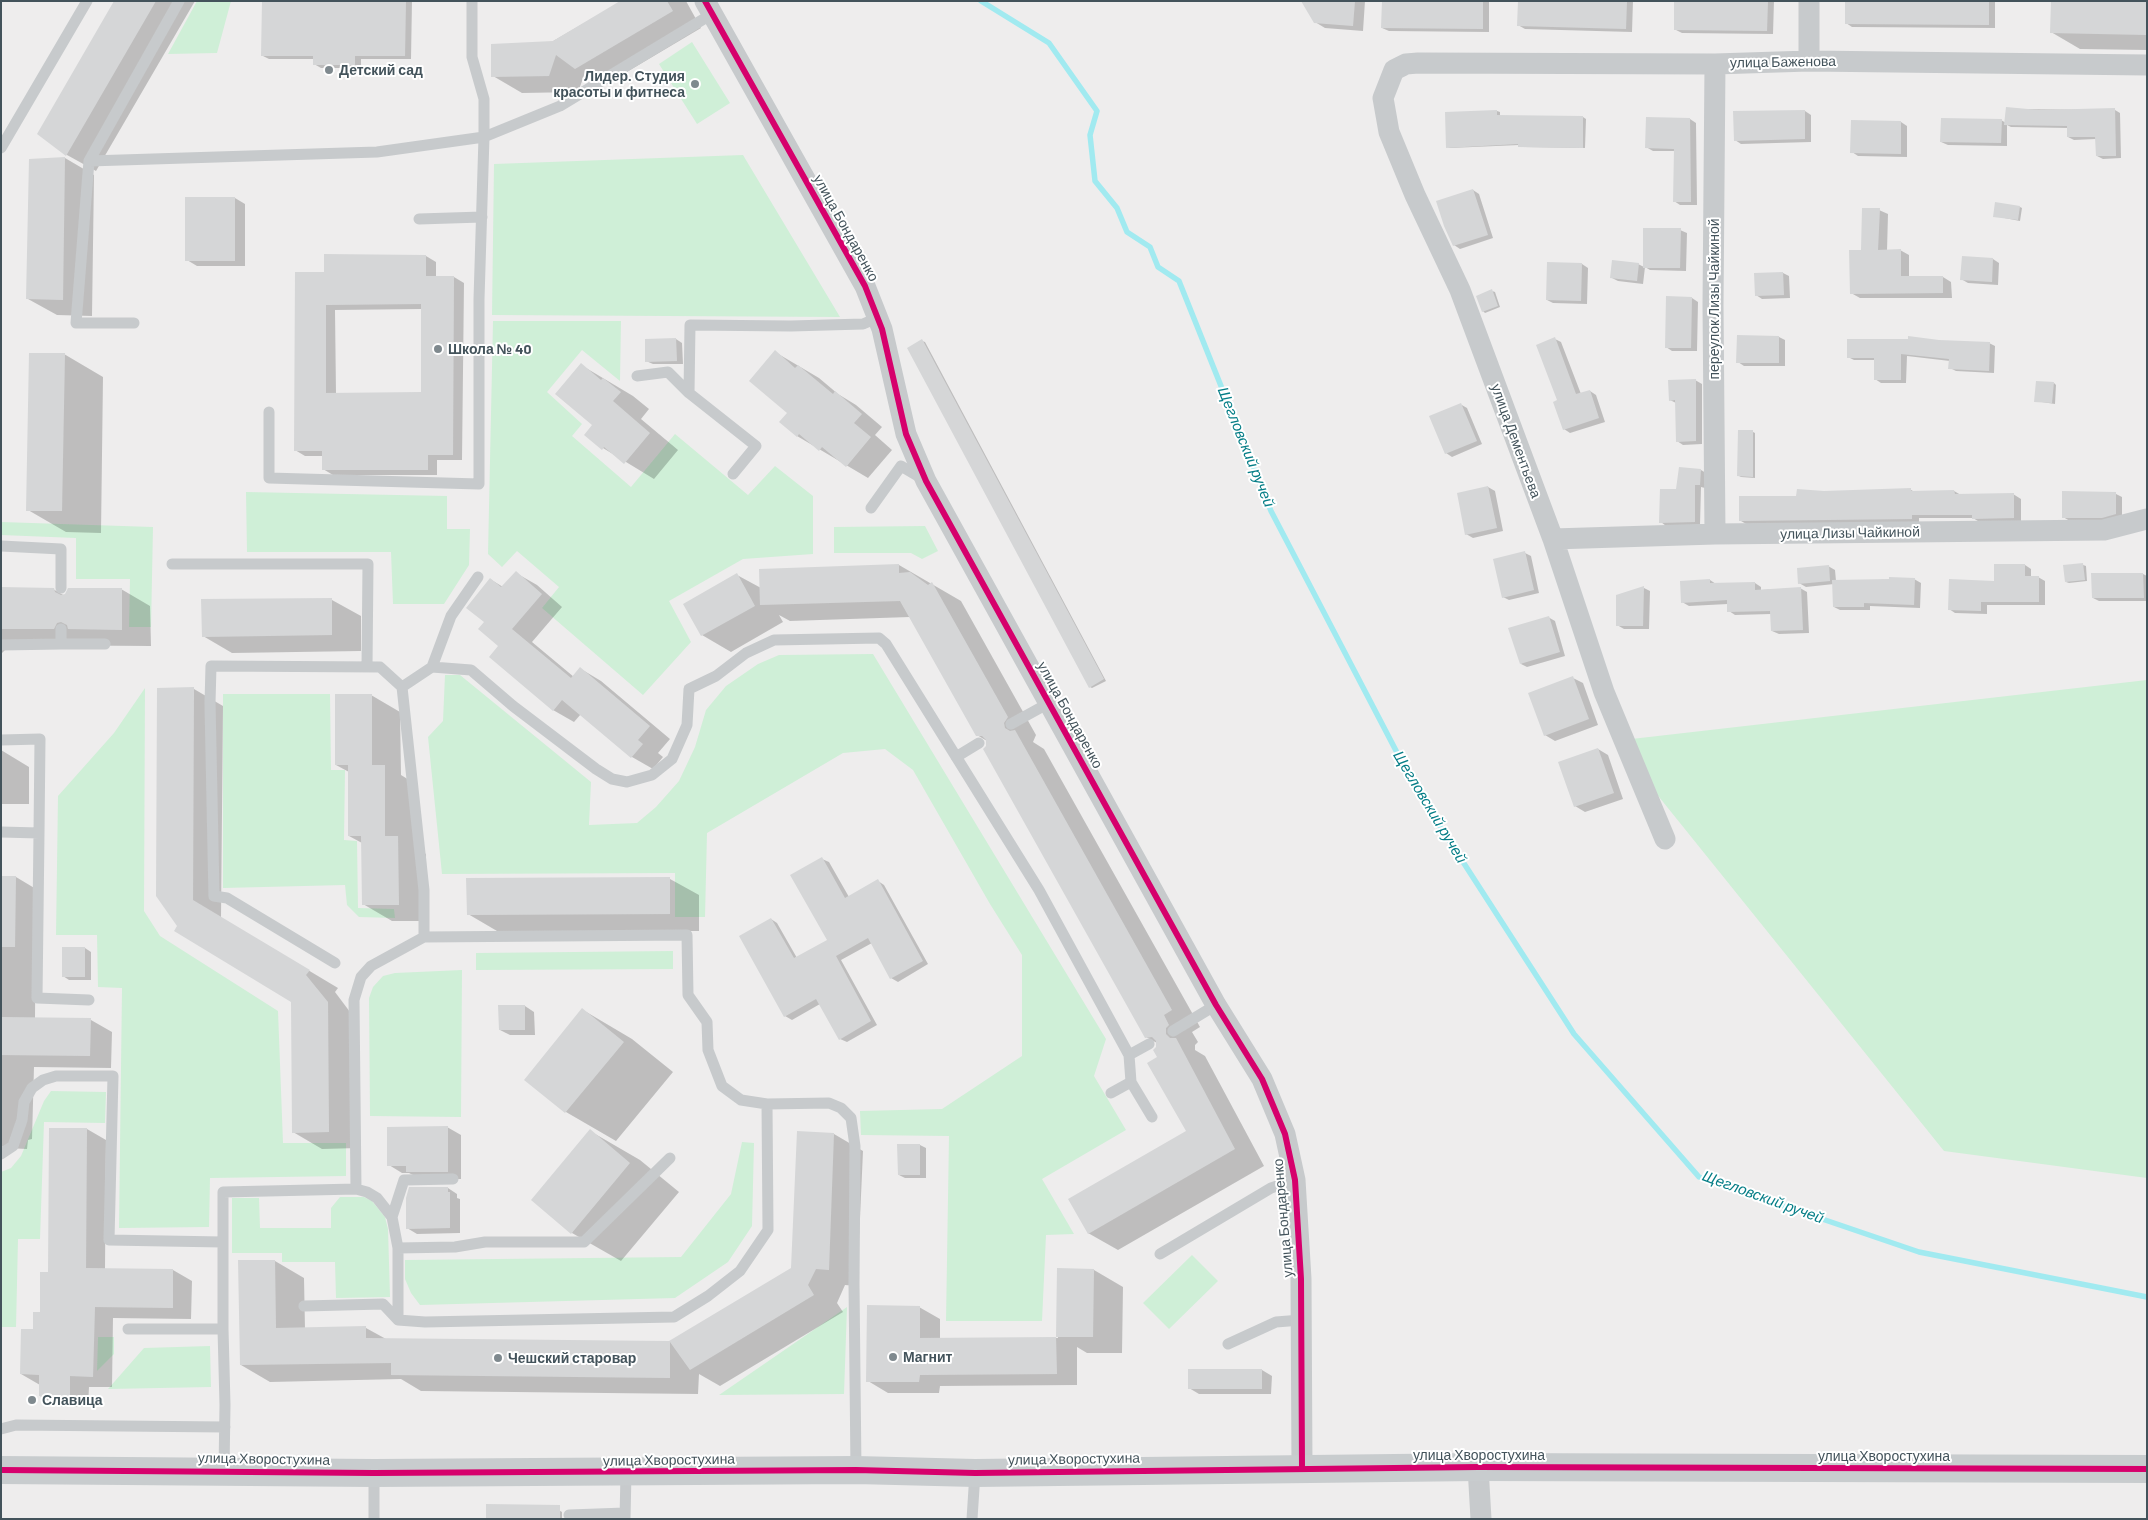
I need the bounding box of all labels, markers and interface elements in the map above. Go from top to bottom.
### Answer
street label: улица Баженова [1730,53,1836,71]
place label: Детский сад [339,62,423,78]
marker: Детский сад [323,64,335,76]
place label: Лидер. Студия красоты и фитнеса [553,68,685,100]
marker: Лидер. Студия красоты и фитнеса [689,78,701,90]
street label: улица Бондаренко [810,172,882,284]
street label: переулок Лизы Чайкиной [1706,218,1722,380]
place label: Школа № 40 [448,341,531,357]
marker: Школа № 40 [432,343,444,355]
street label: улица Дементьева [1488,382,1544,500]
water label: Щегловский ручей [1214,384,1278,510]
street label: улица Лизы Чайкиной [1780,523,1920,543]
street label: улица Бондаренко [1034,659,1106,771]
water label: Щегловский ручей [1389,748,1471,866]
street label: улица Бондаренко [1269,1158,1297,1278]
water label: Щегловский ручей [1700,1167,1826,1227]
place label: Магнит [903,1349,952,1365]
place label: Чешский старовар [508,1350,636,1366]
marker: Магнит [887,1351,899,1363]
marker: Чешский старовар [492,1352,504,1364]
place label: Славица [42,1392,103,1408]
marker: Славица [26,1394,38,1406]
street label: улица Хворостухина [1413,1447,1545,1463]
street label: улица Хворостухина [1818,1448,1950,1464]
street label: улица Хворостухина [198,1449,330,1469]
street label: улица Хворостухина [1008,1449,1140,1469]
street label: улица Хворостухина [603,1450,735,1470]

